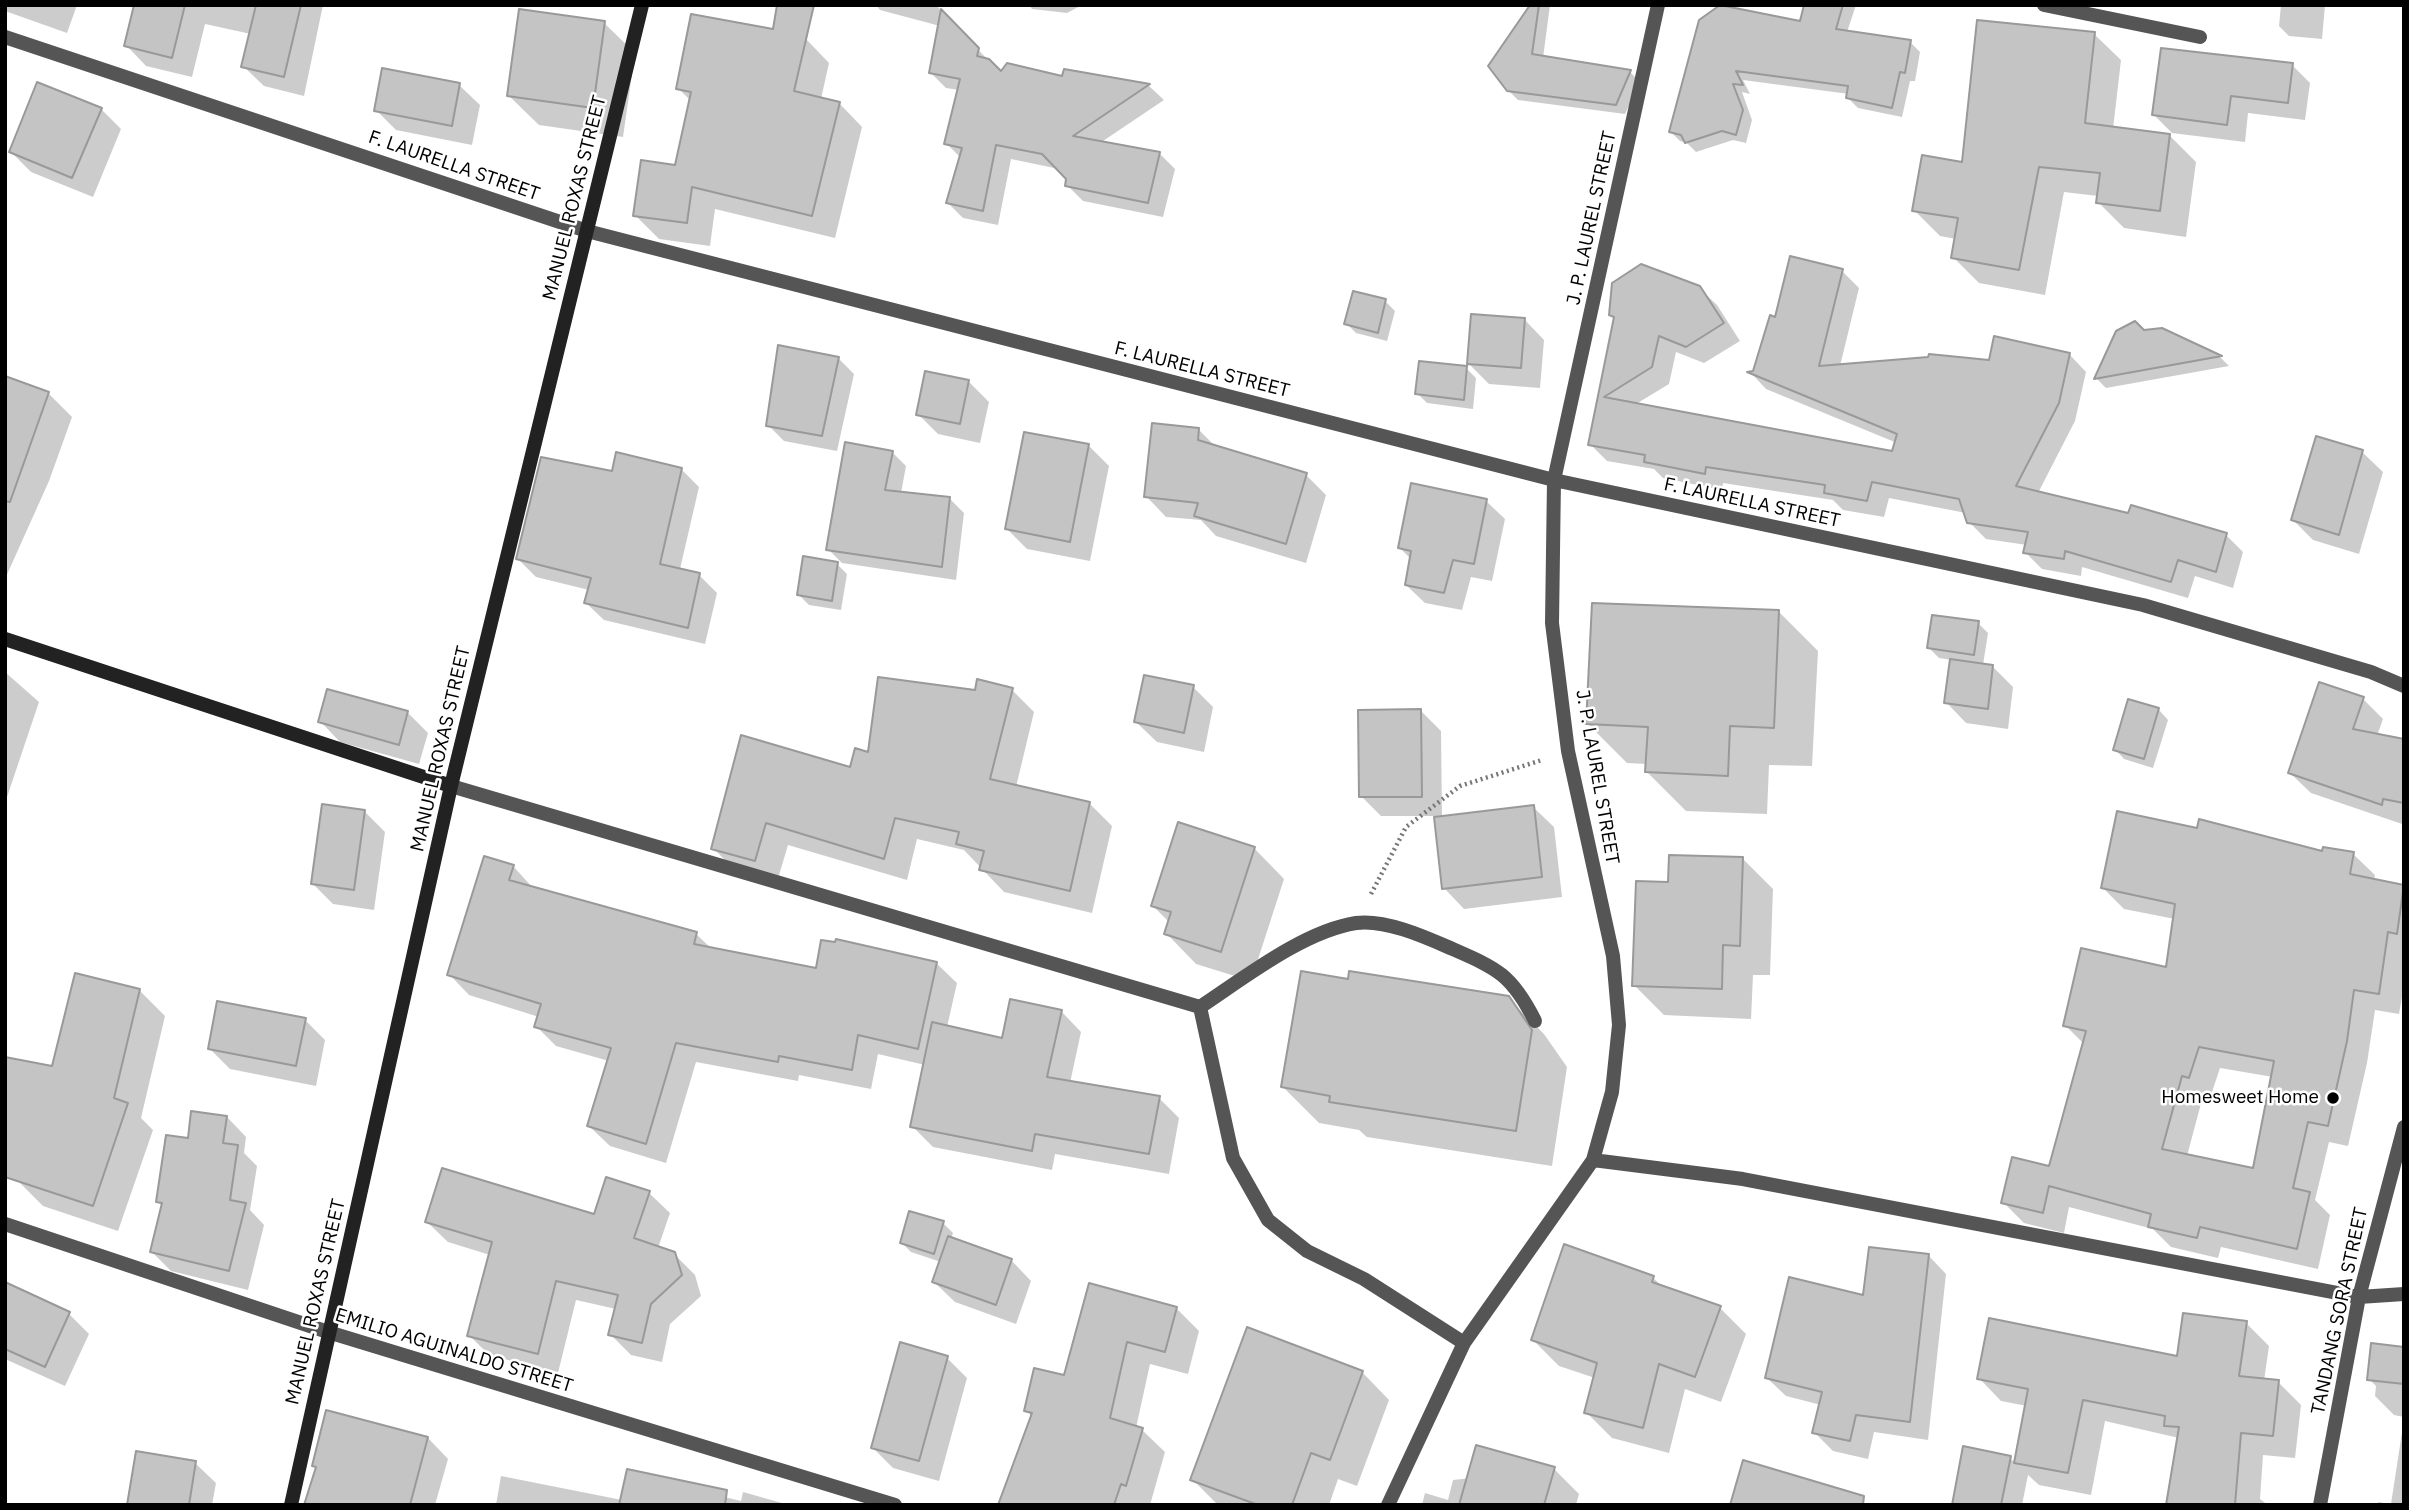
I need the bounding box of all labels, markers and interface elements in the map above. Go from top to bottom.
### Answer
street label: MANUEL ROXAS STREET [538,93,612,303]
street label: F. LAURELLA STREET [365,126,543,206]
street label: J. P. LAUREL STREET [1562,129,1622,307]
street label: F. LAURELLA STREET [1112,337,1292,403]
street label: F. LAURELLA STREET [1662,473,1842,533]
street label: MANUEL ROXAS STREET [406,644,476,854]
street label: J. P. LAUREL STREET [1570,688,1624,866]
place label: Homesweet Home [2161,1087,2319,1109]
marker: Homesweet Home [2325,1090,2341,1106]
street label: MANUEL ROXAS STREET [281,1197,351,1407]
street label: TANDANG SORA STREET [2307,1205,2373,1417]
street label: EMILIO AGUINALDO STREET [332,1304,576,1398]

